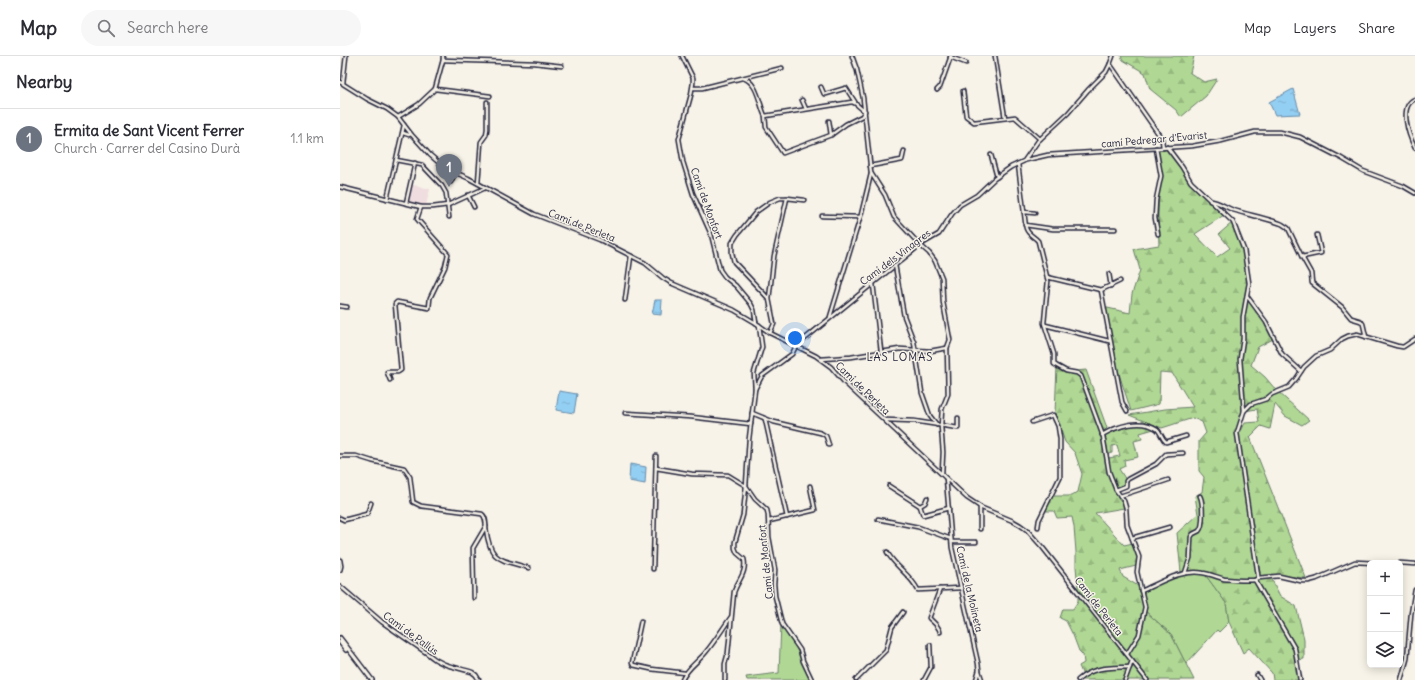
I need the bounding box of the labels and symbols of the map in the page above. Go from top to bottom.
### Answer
street label: camí Pedregar d'Evarist [1101,128,1208,151]
pin: 1 [436,154,462,187]
street label: Camí de Monfort [688,166,726,241]
street label: Camí de Perleta [546,206,617,245]
street label: Camí dels Vinagres [857,226,934,288]
your location [785,328,805,348]
district label: LAS LOMAS [867,350,933,364]
street label: Camí de Perleta [833,359,893,418]
street label: Camí de Monfort [755,523,776,600]
street label: Camí de la Molineta [953,545,986,634]
street label: Camí de Perleta [1072,574,1126,639]
street label: Camí de Pallús [380,609,441,658]

